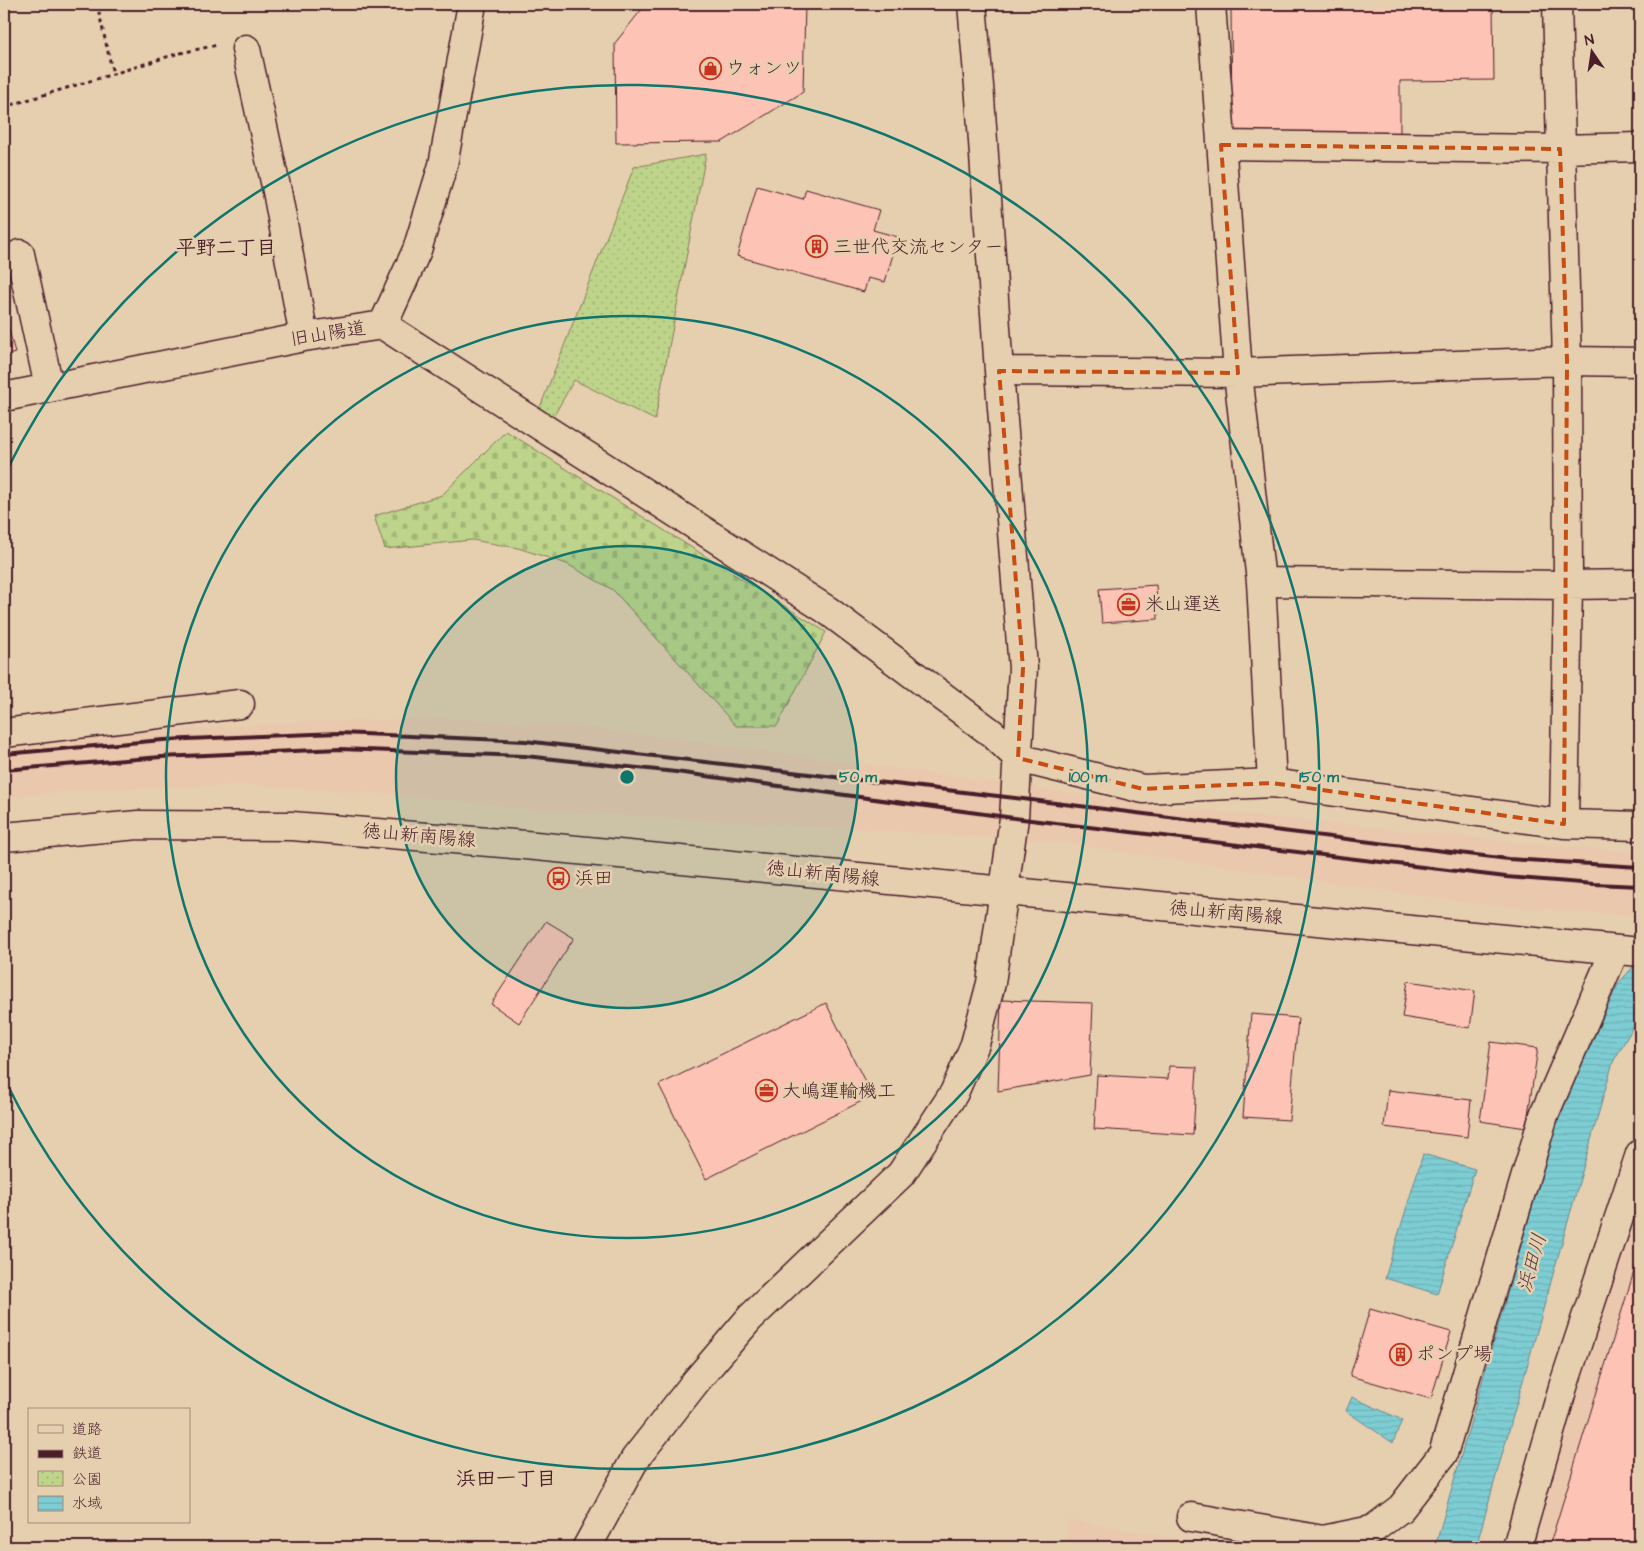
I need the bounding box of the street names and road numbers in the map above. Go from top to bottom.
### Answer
street label: 旧山陽道 [288,315,368,353]
street label: 徳山新南陽線 [361,818,477,854]
street label: 徳山新南陽線 [765,855,881,893]
street label: 徳山新南陽線 [1168,895,1284,931]

